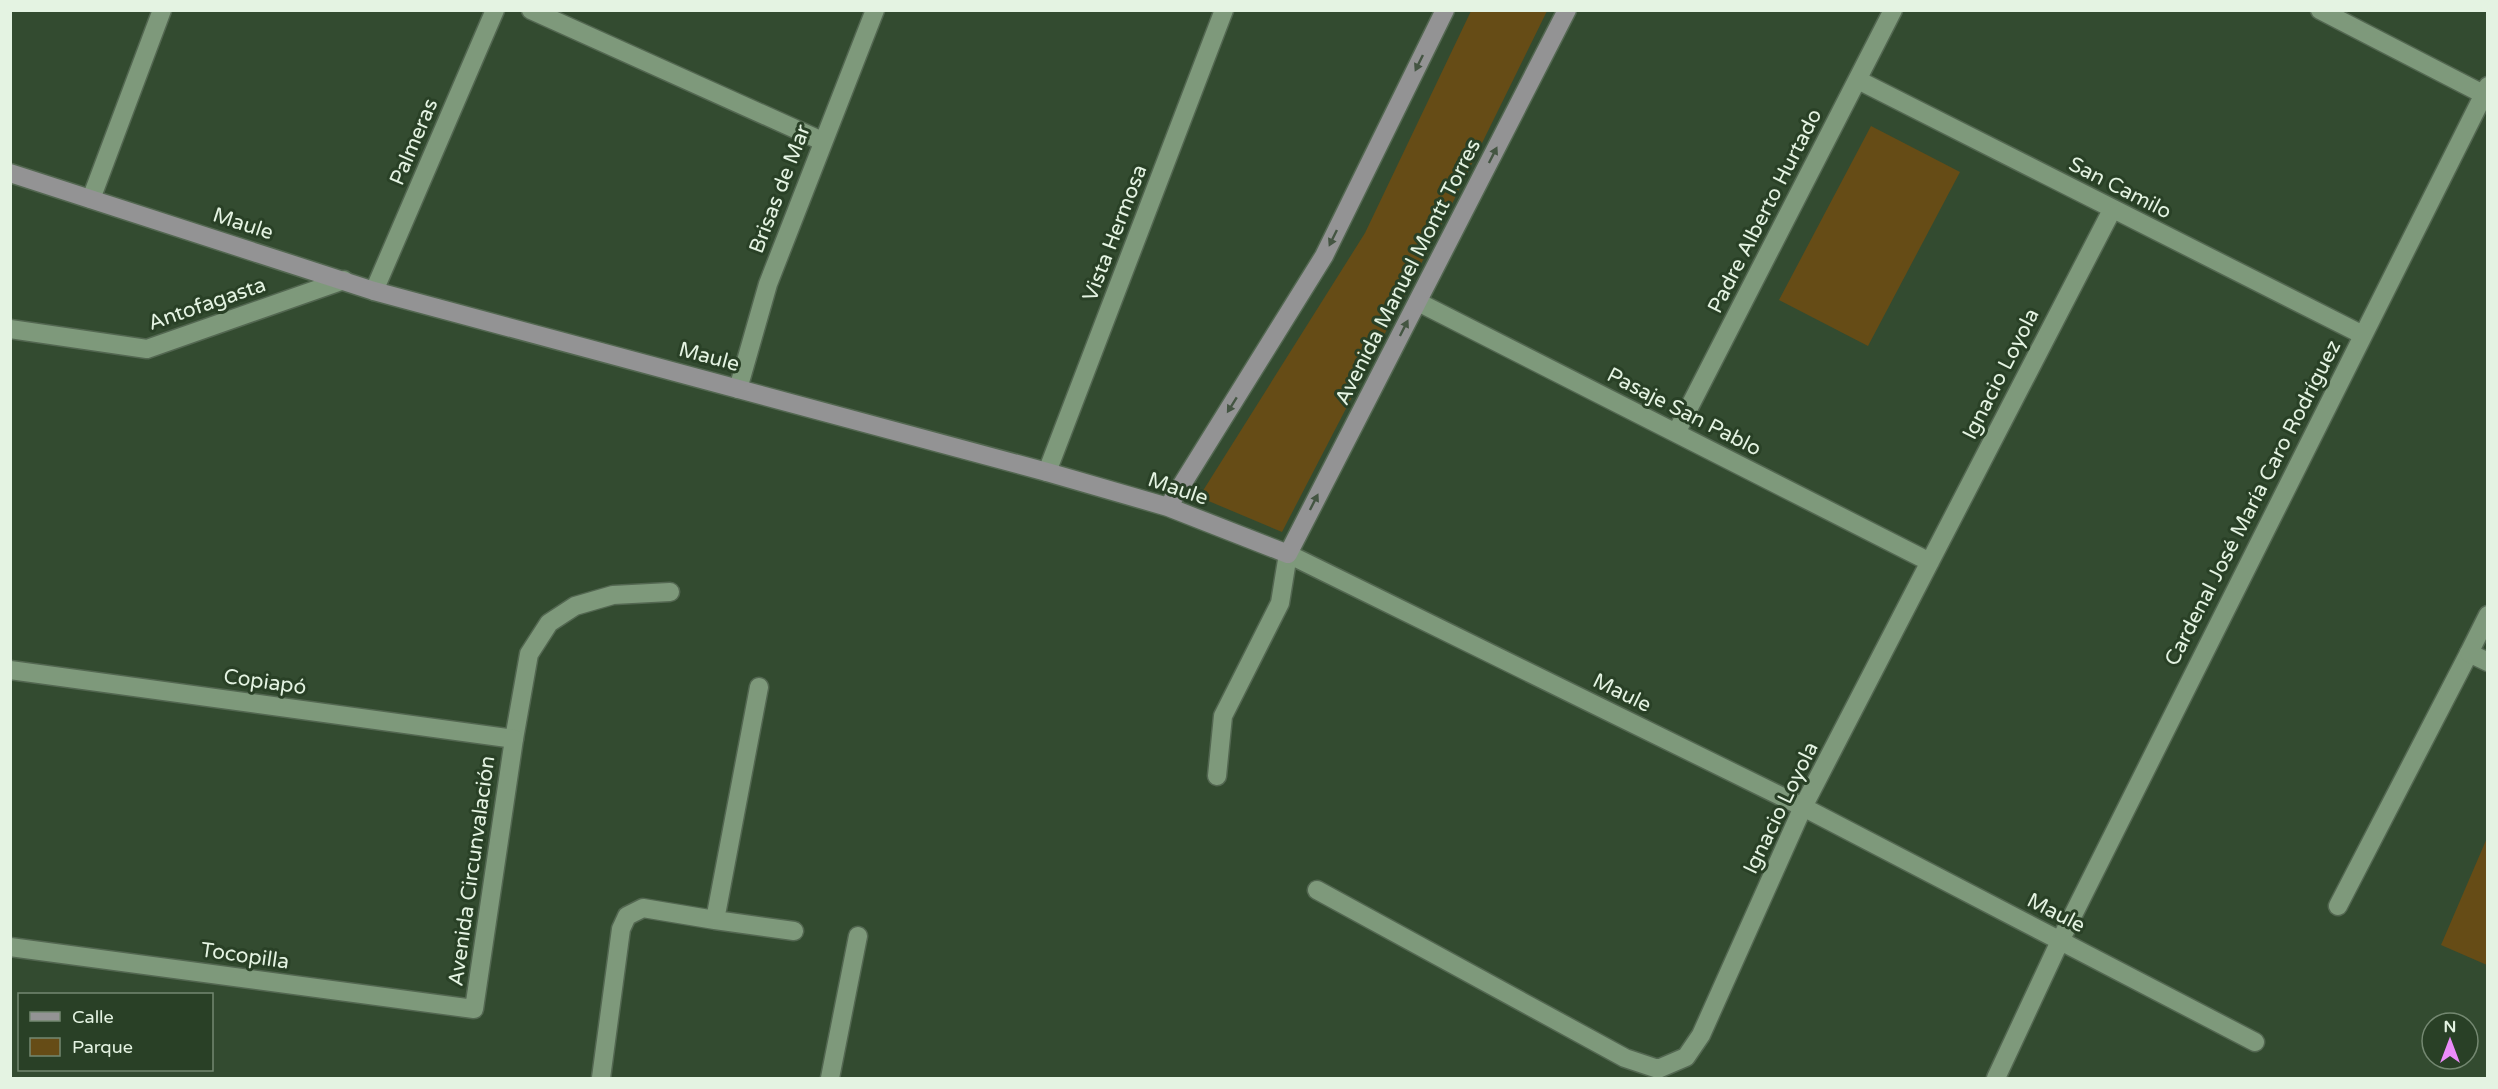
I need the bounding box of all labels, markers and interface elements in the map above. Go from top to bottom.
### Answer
one-way arrow [1414,54,1424,72]
street label: Palmeras [385,95,443,189]
street label: Padre Alberto Hurtado [1703,105,1827,317]
street label: Brisas de Mar [744,121,816,257]
street label: Avenida Manuel Montt Torres [1330,135,1486,409]
one-way arrow [1488,146,1498,164]
street label: San Camilo [2064,151,2176,225]
street label: Vista Hermosa [1077,161,1153,305]
street label: Maule [210,203,276,245]
one-way arrow [1328,229,1338,247]
street label: Antofagasta [145,272,269,336]
street label: Ignacio Loyola [1957,304,2045,444]
one-way arrow [1399,320,1409,337]
street label: Cardenal José María Caro Rodríguez [2160,336,2346,670]
street label: Maule [676,337,742,377]
street label: Pasaje San Pablo [1603,362,1765,462]
one-way arrow [1226,396,1237,413]
street label: Maule [1145,467,1211,511]
one-way arrow [1310,493,1319,510]
street label: Copiapó [222,664,308,700]
street label: Maule [1589,668,1655,718]
street label: Ignacio Loyola [1738,738,1824,878]
street label: Avenida Circunvalación [443,754,501,988]
street label: Maule [2023,888,2089,938]
street label: Tocopilla [199,937,291,975]
legend [18,993,213,1071]
text: Calle [72,1006,114,1028]
north arrow [2420,1011,2480,1071]
text: N [2444,1017,2456,1037]
text: Parque [72,1036,133,1058]

